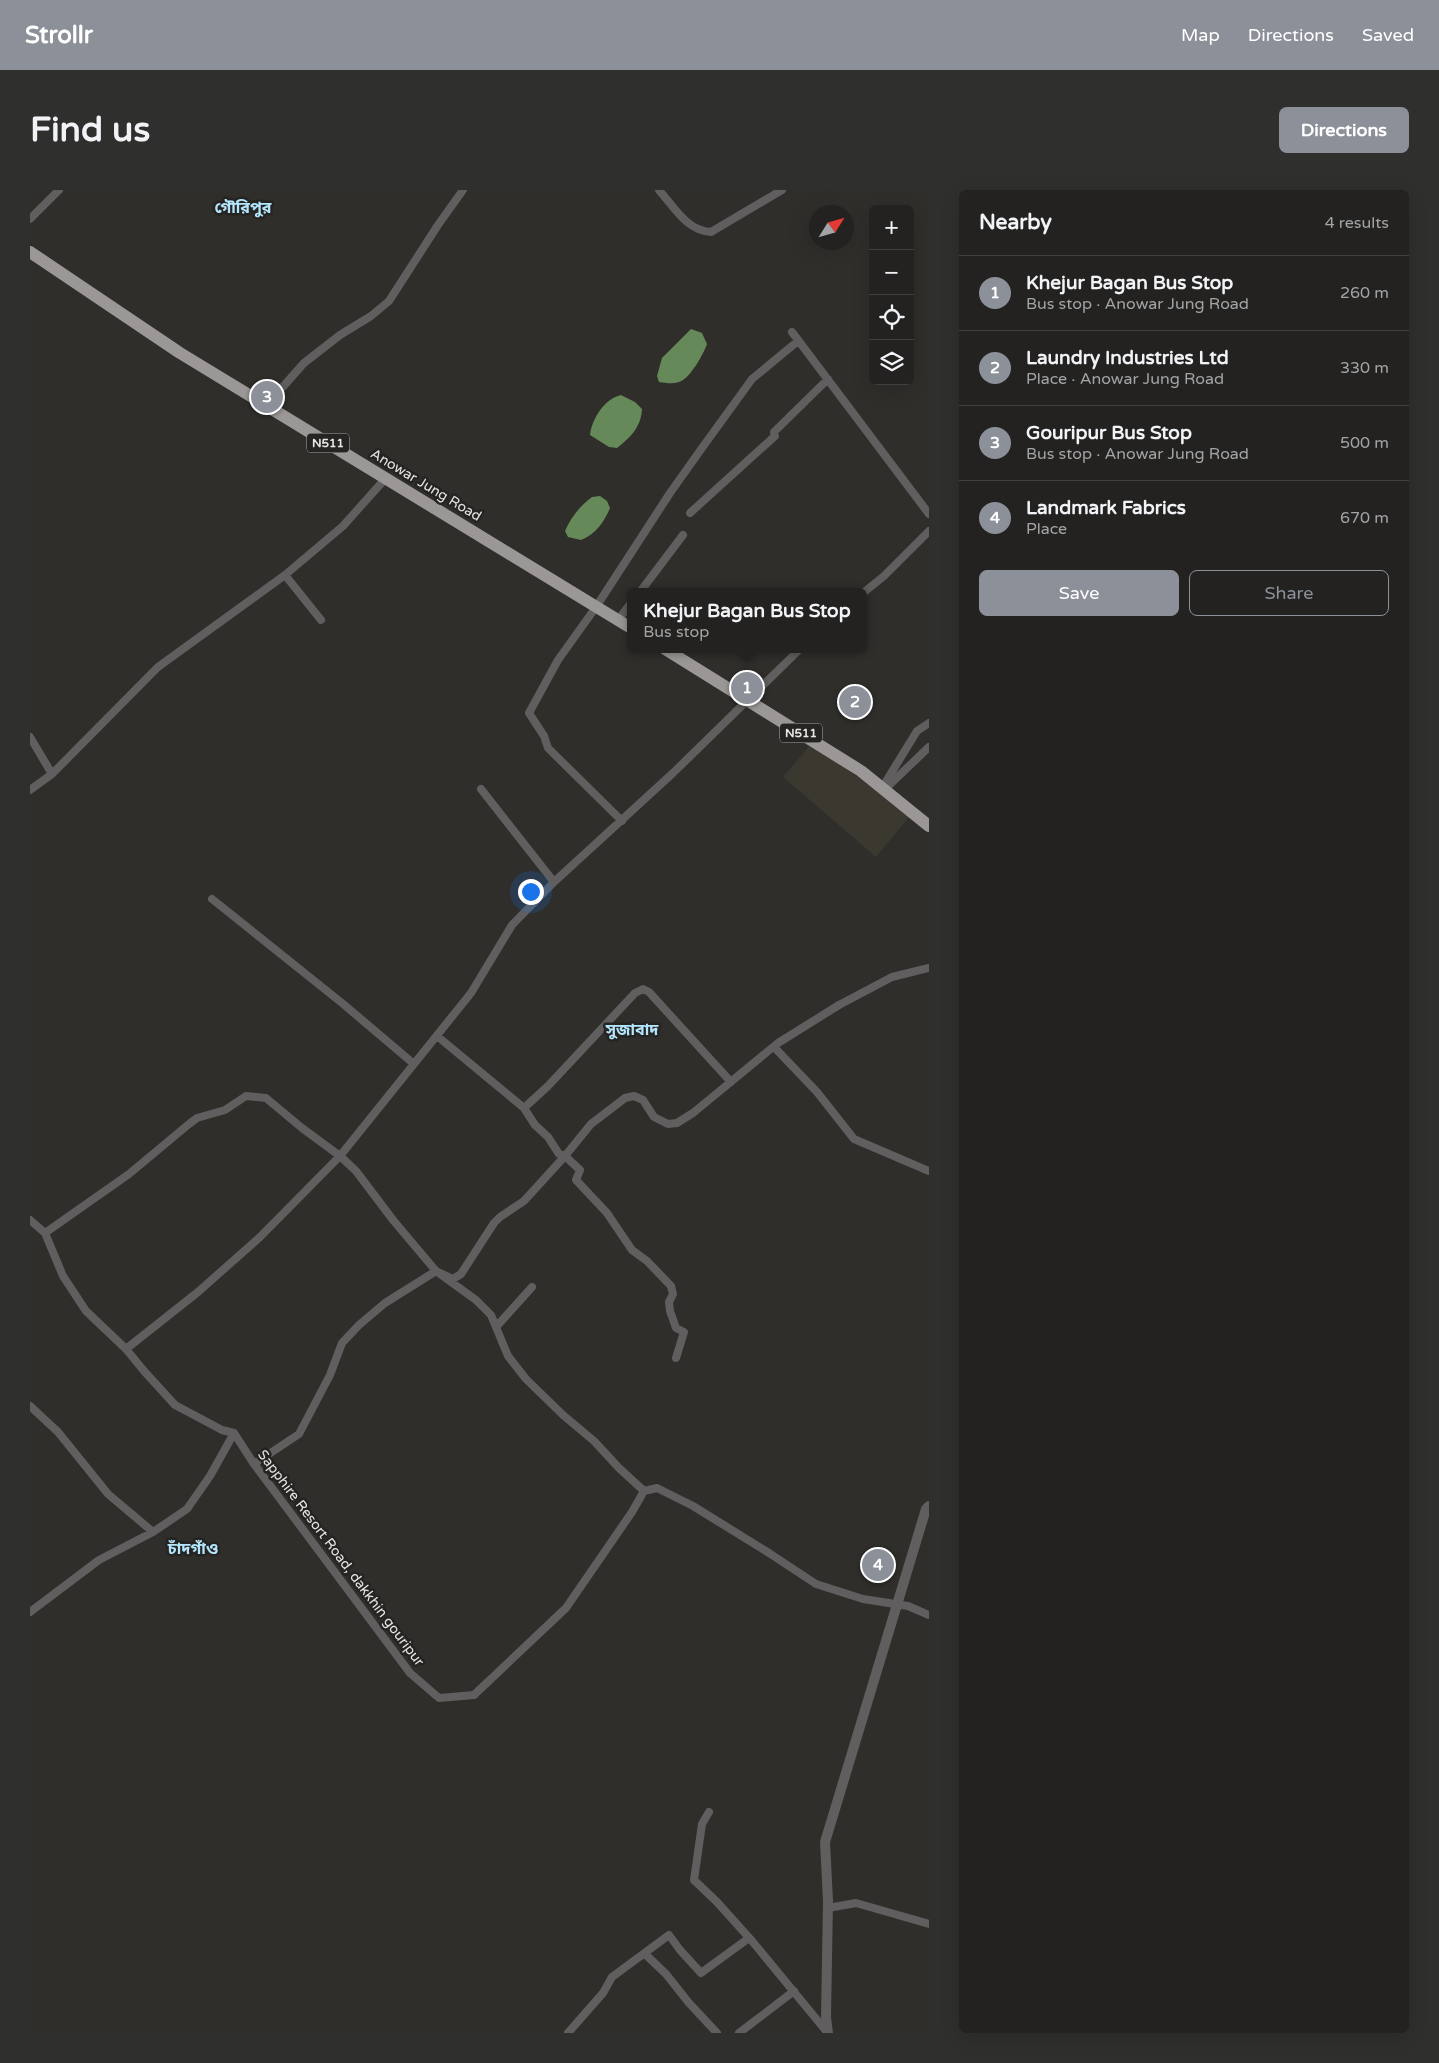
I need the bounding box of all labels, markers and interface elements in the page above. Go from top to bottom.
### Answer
text: Strollr [25,21,93,50]
text: Map [1181,24,1220,46]
text: Directions [1248,24,1334,46]
text: Saved [1362,24,1414,46]
button: Directions [1279,107,1409,153]
text: Find us [30,109,150,151]
district label: গৌরিপুর [215,198,272,218]
north arrow [809,205,854,250]
map controls [869,205,914,385]
button: + [869,205,914,250]
text: Nearby [979,210,1052,235]
text: 4 results [1325,213,1389,233]
button: − [869,250,914,295]
text: Khejur Bagan Bus Stop [1026,272,1233,294]
text: 1 [990,283,1000,303]
text: 260 m [1340,283,1389,303]
text: Bus stop · Anowar Jung Road [1026,294,1249,314]
button: locate [869,295,914,340]
button: layers [869,340,914,385]
text: Laundry Industries Ltd [1026,347,1229,369]
text: 2 [990,358,1000,378]
text: 330 m [1340,358,1389,378]
text: Place · Anowar Jung Road [1026,369,1224,389]
pin: 3 [251,378,283,416]
text: Gouripur Bus Stop [1026,422,1192,444]
text: 3 [990,433,1000,453]
text: 500 m [1340,433,1389,453]
road number: N511 [307,434,349,452]
text: Bus stop · Anowar Jung Road [1026,444,1249,464]
street label: Anowar Jung Road [367,445,485,525]
text: Landmark Fabrics [1026,497,1186,519]
text: 4 [990,508,1000,528]
text: 670 m [1340,508,1389,528]
text: Place [1026,519,1067,539]
button: Save [979,570,1179,616]
button: Share [1189,570,1389,616]
popup [627,588,867,653]
text: Khejur Bagan Bus Stop [643,600,851,622]
text: Bus stop [643,622,709,642]
pin: 1 [731,669,763,707]
pin: 2 [839,683,871,721]
road number: N511 [780,724,822,742]
your location [518,879,544,905]
district label: সুজাবাদ [605,1020,659,1040]
street label: Sapphire Resort Road, dakkhin gouripur [254,1447,428,1670]
district label: চাঁদগাঁও [167,1539,218,1559]
pin: 4 [862,1546,894,1584]

